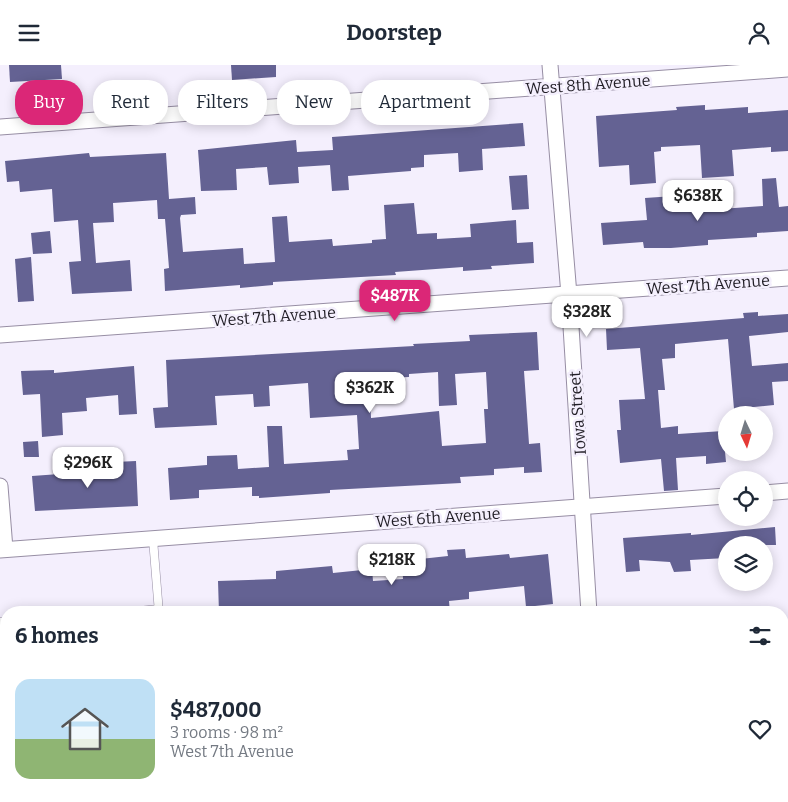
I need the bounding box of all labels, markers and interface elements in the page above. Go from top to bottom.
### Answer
icon: menu [15,19,43,47]
text: Doorstep [346,19,442,46]
icon: person [745,19,773,47]
street label: West 8th Avenue [525,71,651,98]
chip: Buy [15,80,83,125]
chip: Rent [93,80,168,125]
chip: Filters [178,80,267,125]
chip: New [277,80,351,125]
chip: Apartment [361,80,489,125]
pin: $638K [663,179,733,222]
text: $638K [673,186,723,205]
street label: West 7th Avenue [646,271,770,298]
pin: $487K [360,279,430,322]
text: $487K [370,286,420,305]
pin: $328K [552,295,622,338]
text: $328K [563,302,611,321]
street label: West 7th Avenue [212,303,336,330]
street label: Iowa Street [565,370,590,455]
pin: $362K [335,371,405,414]
text: $362K [346,378,394,397]
north arrow [718,406,772,461]
map controls [718,406,773,591]
pin: $296K [53,447,123,489]
text: $296K [63,453,113,472]
button: locate [718,471,773,526]
street label: West 6th Avenue [375,504,501,531]
button: layers [718,536,773,591]
pin: $218K [357,543,427,586]
text: $218K [369,550,415,569]
icon: filters [746,622,774,650]
text: 6 homes [15,623,99,649]
text: $487,000 [170,697,262,723]
icon: home [55,699,115,759]
icon: heart [746,715,774,743]
text: 3 rooms · 98 m² [170,723,283,742]
text: West 7th Avenue [170,742,294,761]

